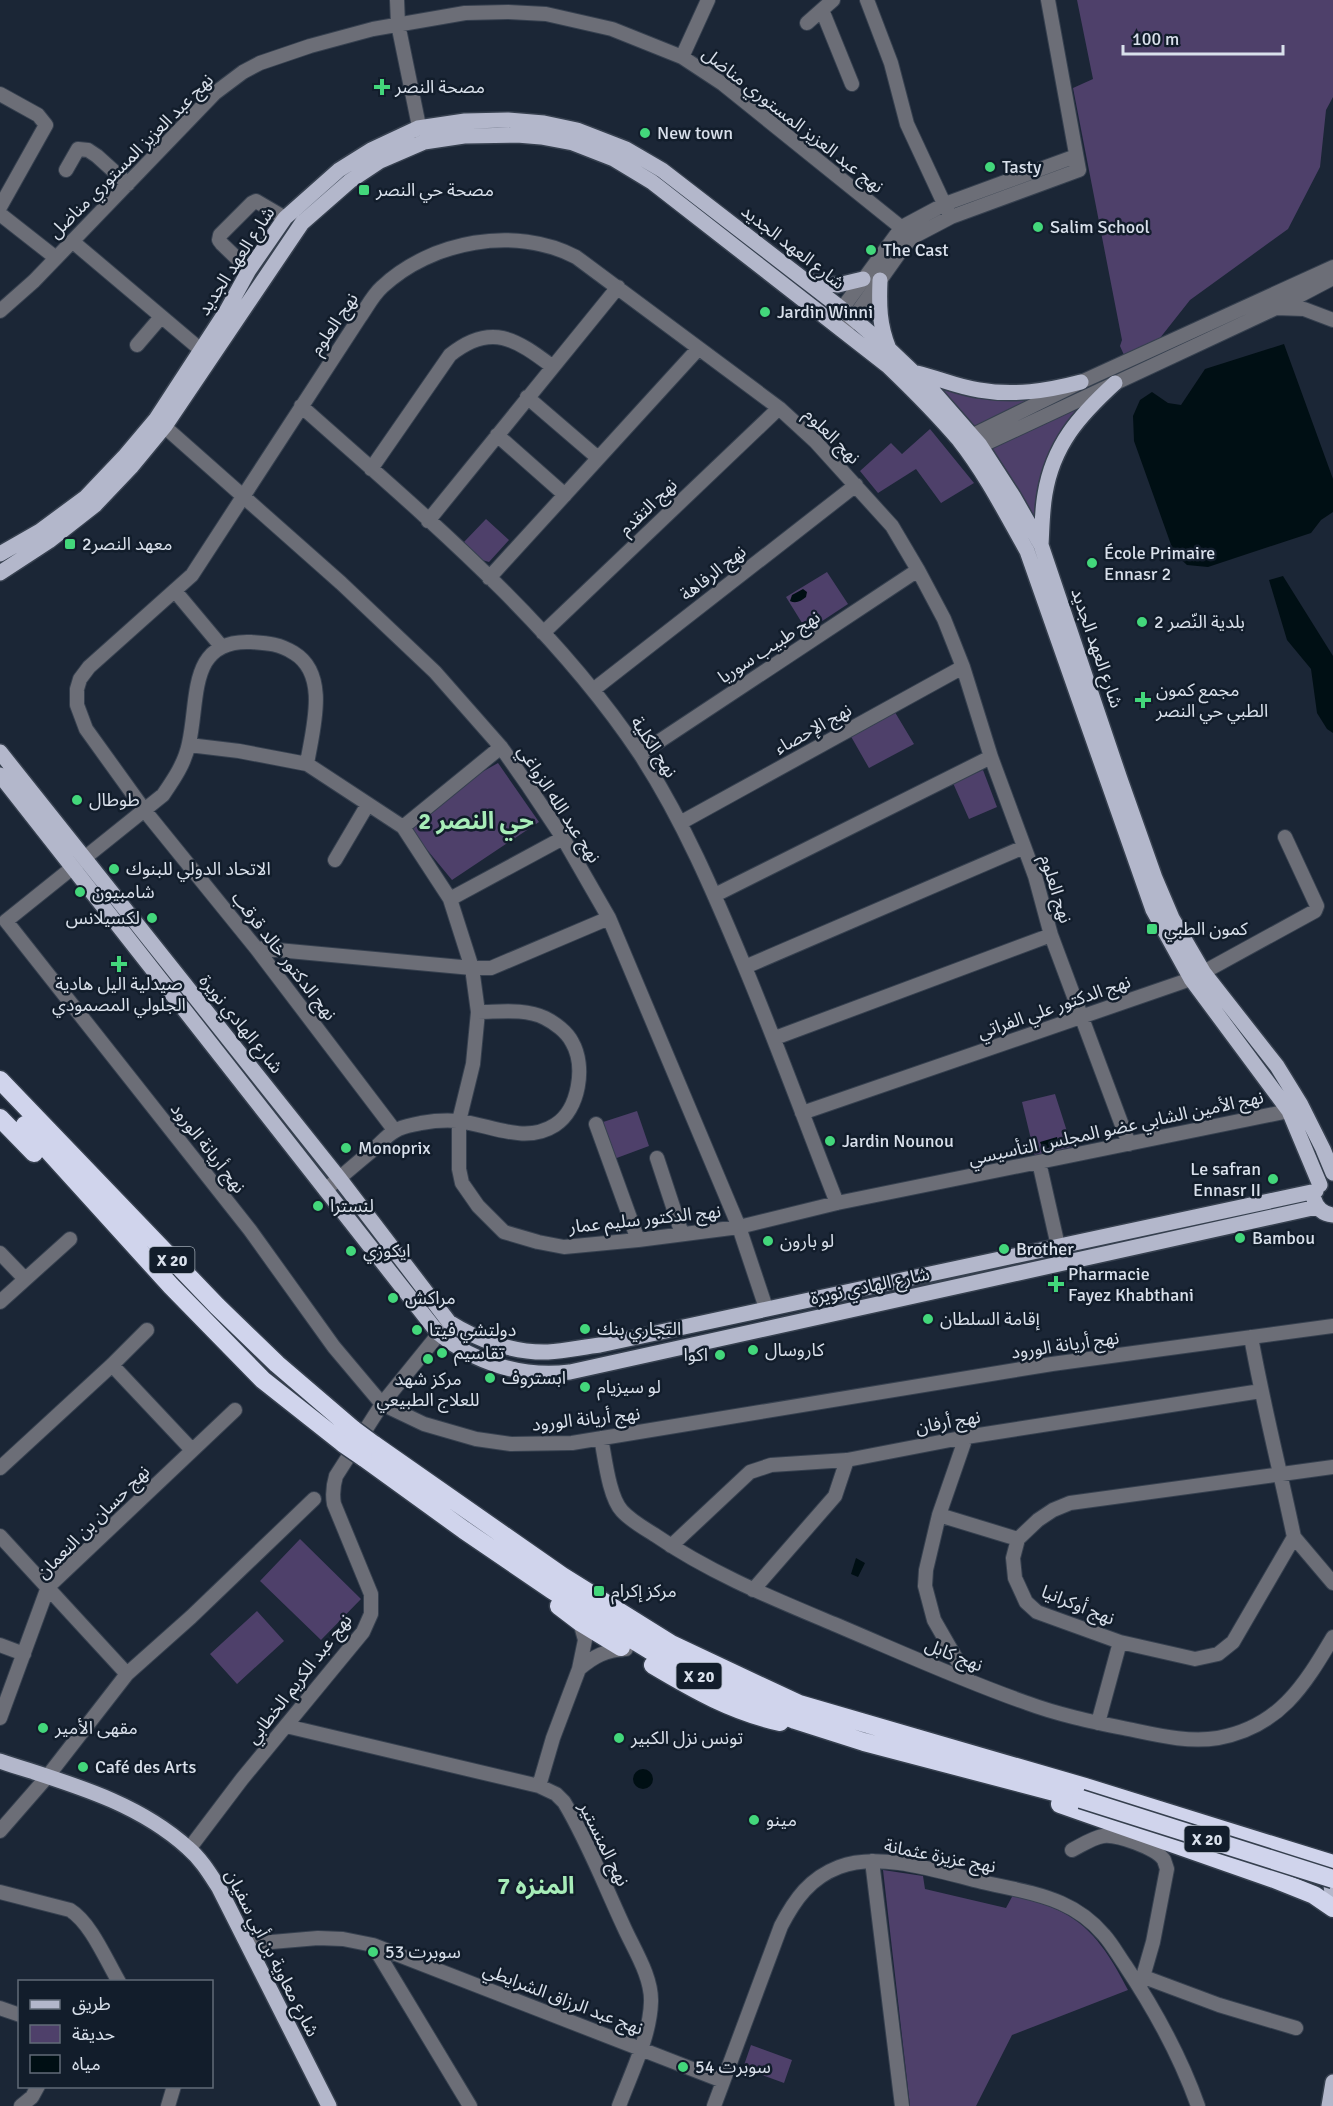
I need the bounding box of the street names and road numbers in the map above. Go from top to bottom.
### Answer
street label: نهج عبد العزيز المستوري مناضل [697,42,888,199]
street label: نهج عبد العزيز المستوري مناضل [44,69,220,245]
street label: شارع العهد الجديد [735,200,849,297]
street label: شارع العهد الجديد [193,203,282,321]
street label: نهج العلوم [305,289,365,361]
street label: نهج العلوم [797,403,865,471]
street label: نهج التقدم [614,474,684,542]
street label: نهج الرفاهة [676,540,752,607]
street label: شارع العهد الجديد [1063,585,1128,712]
street label: نهج طبيب سوريا [714,606,825,690]
street label: نهج الإحصاء [771,699,856,761]
street label: نهج الكلية [624,712,682,783]
street label: نهج عبد الله الزواغي [511,741,605,868]
street label: نهج العلوم [1032,852,1077,927]
street label: نهج الدكتور خالد قرقب [225,887,341,1026]
street label: شارع الهادي نويرة [192,970,288,1080]
street label: نهج الدكتور علي الفراتي [975,970,1134,1046]
street label: نهج الأمين الشابي عضو المجلس التأسيسي [966,1086,1266,1172]
street label: نهج أريانة الورود [164,1098,250,1199]
street label: نهج الدكتور سليم عمار [567,1200,722,1240]
road number: X 20 [150,1247,195,1273]
street label: شارع الهادي نويرة [809,1263,932,1312]
street label: نهج أريانة الورود [1010,1326,1121,1365]
street label: نهج أريانة الورود [531,1402,641,1438]
street label: نهج أرفان [914,1405,983,1440]
street label: نهج حسان بن النعمان [32,1461,156,1585]
street label: نهج أوكرانيا [1037,1580,1118,1631]
street label: نهج عبد الكريم الخطابي [241,1610,358,1750]
street label: نهج كابل [921,1634,986,1678]
road number: X 20 [676,1663,722,1689]
street label: نهج المنستير [572,1797,634,1891]
road number: X 20 [1184,1826,1230,1852]
street label: نهج عزيزة عثمانة [882,1834,998,1880]
street label: شارع معاوية بن أبي سفيان [218,1866,324,2042]
street label: نهج عبد الرزاق الشرايطي [479,1958,646,2042]

